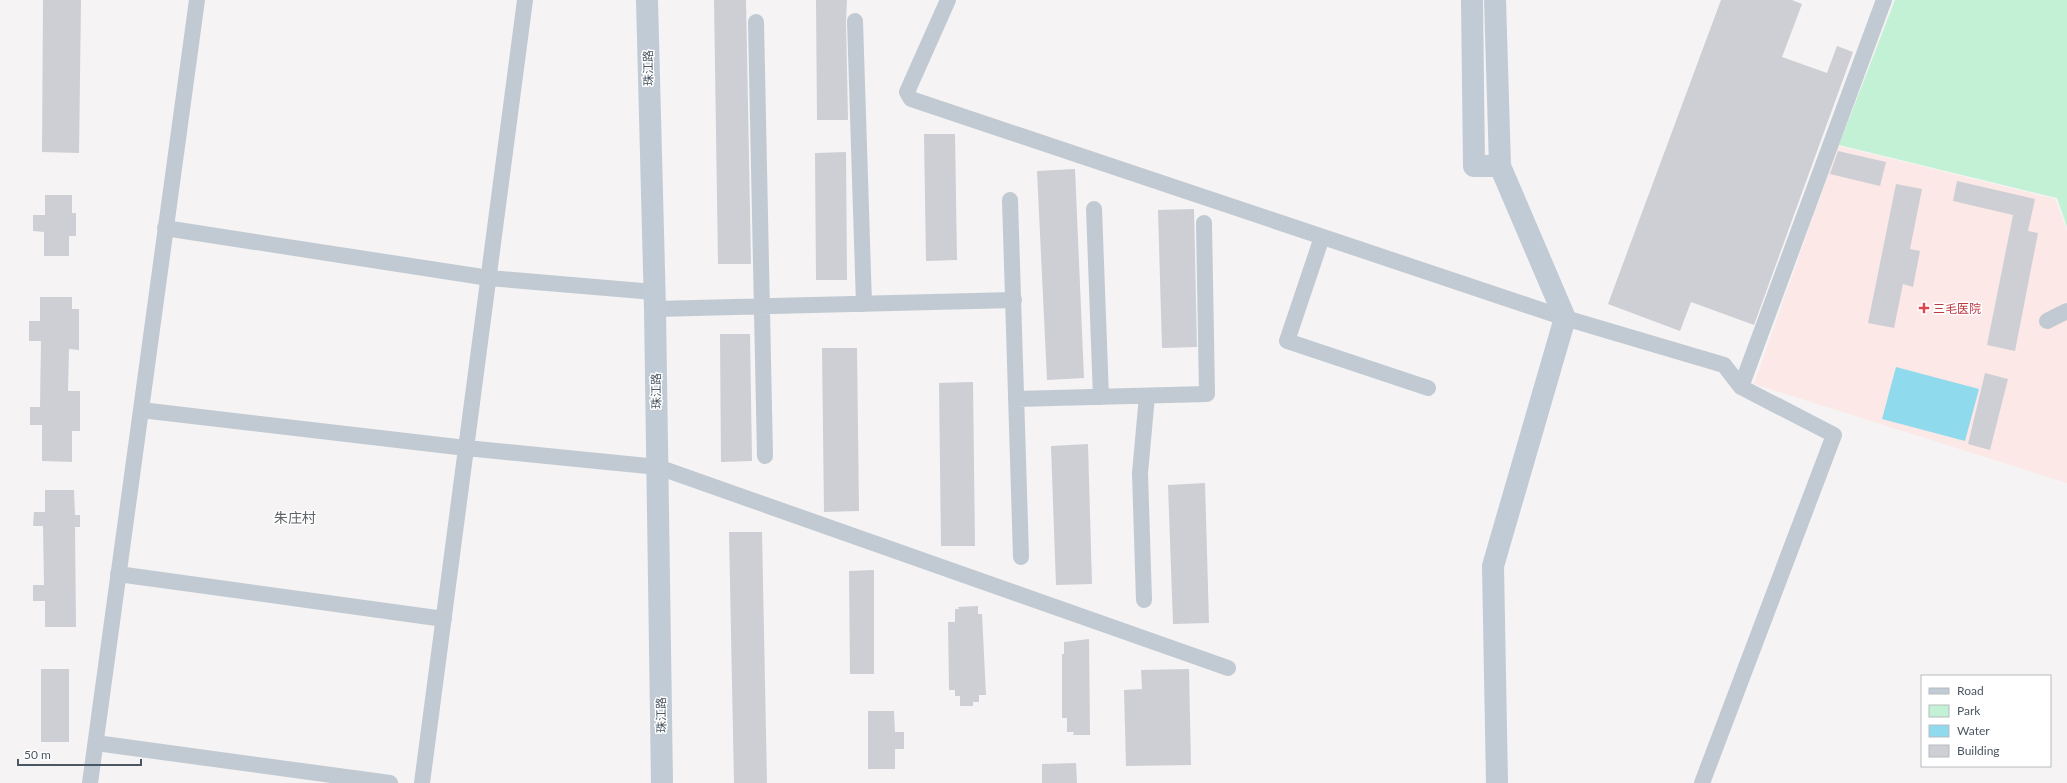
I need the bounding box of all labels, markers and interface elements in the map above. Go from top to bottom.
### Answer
street label: 珠江路 [640,50,656,86]
place label: 三毛医院 [1933,301,1981,316]
marker: 三毛医院 [1918,302,1930,314]
street label: 珠江路 [648,373,664,409]
district label: 朱庄村 [274,509,316,526]
legend [1921,675,2051,767]
text: Road [1957,683,1984,698]
street label: 珠江路 [653,697,669,733]
text: Park [1957,703,1981,718]
text: Water [1957,723,1990,738]
scale bar [18,741,141,767]
text: Building [1957,743,2000,758]
text: 50 m [24,747,51,762]

